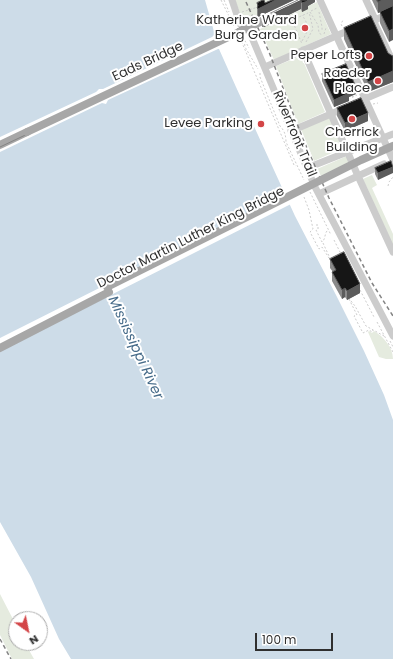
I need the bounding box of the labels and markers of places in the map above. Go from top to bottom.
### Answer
place label: Katherine Ward Burg Garden [196,13,297,44]
marker: Katherine Ward Burg Garden [300,23,310,33]
place label: Peper Lofts [291,48,361,64]
marker: Peper Lofts [364,51,374,61]
place label: Raeder Place [324,66,370,97]
marker: Raeder Place [373,76,383,86]
marker: Cherrick Building [347,114,357,124]
place label: Levee Parking [164,116,253,132]
marker: Levee Parking [256,119,266,129]
place label: Cherrick Building [325,125,379,156]

